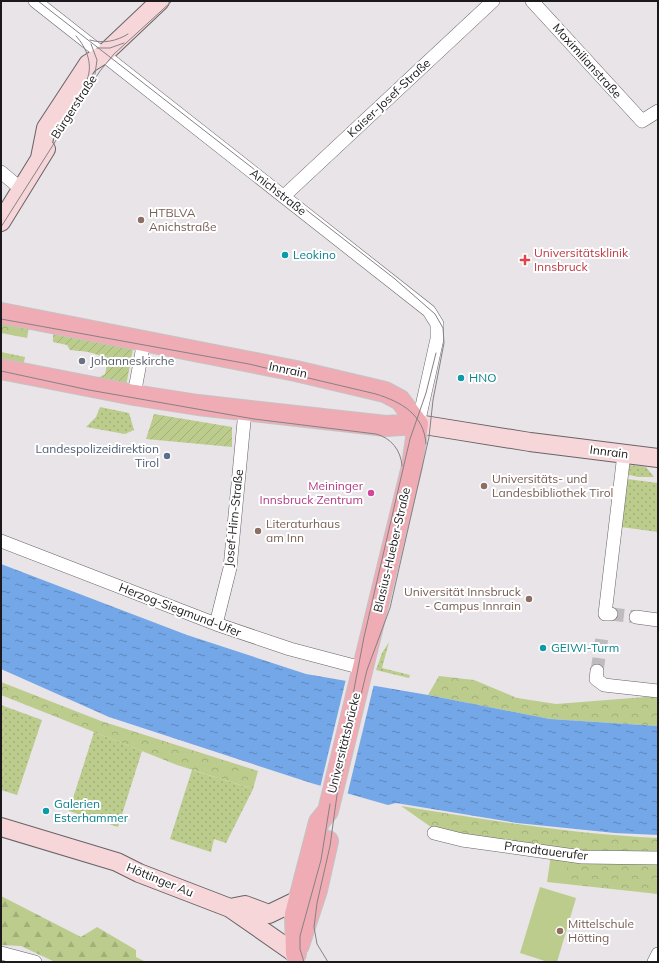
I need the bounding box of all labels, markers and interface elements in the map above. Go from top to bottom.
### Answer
street label: Maximilianstraße [550,20,625,101]
street label: Kaiser-Josef-Straße [344,55,433,140]
street label: Bürgerstraße [47,72,100,141]
street label: Anichstraße [247,165,309,218]
place label: HTBLVA Anichstraße [149,205,216,234]
marker: HTBLVA Anichstraße [136,215,146,225]
place label: Universitätsklinik Innsbruck [534,245,629,274]
place label: Leokino [293,247,336,262]
marker: Leokino [280,250,290,260]
marker: Universitätsklinik Innsbruck [519,254,531,266]
place label: Johanneskirche [90,353,174,368]
marker: Johanneskirche [77,356,87,366]
street label: Innrain [268,358,309,381]
place label: HNO [469,370,496,385]
marker: HNO [456,373,466,383]
place label: Landespolizeidirektion Tirol [35,441,159,470]
street label: Innrain [589,442,629,461]
marker: Landespolizeidirektion Tirol [162,451,172,461]
street label: Josef-Hirn-Straße [221,468,246,567]
place label: Universitäts- und Landesbibliothek Tirol [492,471,613,500]
place label: Meininger Innsbruck Zentrum [260,478,364,507]
marker: Universitäts- und Landesbibliothek Tirol [479,481,489,491]
street label: Blasius-Hueber-Straße [370,486,413,614]
marker: Meininger Innsbruck Zentrum [366,488,376,498]
place label: Literaturhaus am Inn [266,516,340,545]
marker: Literaturhaus am Inn [253,526,263,536]
street label: Herzog-Siegmund-Ufer [117,579,244,640]
place label: Universität Innsbruck - Campus Innrain [404,584,522,613]
marker: Universität Innsbruck - Campus Innrain [524,594,534,604]
place label: GEIWI-Turm [551,640,619,655]
marker: GEIWI-Turm [538,643,548,653]
street label: Universitätsbrücke [324,691,363,795]
place label: Galerien Esterhammer [54,796,129,825]
marker: Galerien Esterhammer [41,806,51,816]
street label: Prandtauerufer [503,838,589,863]
street label: Höttinger Au [124,859,196,900]
place label: Mittelschule Hötting [568,916,634,945]
marker: Mittelschule Hötting [555,926,565,936]

